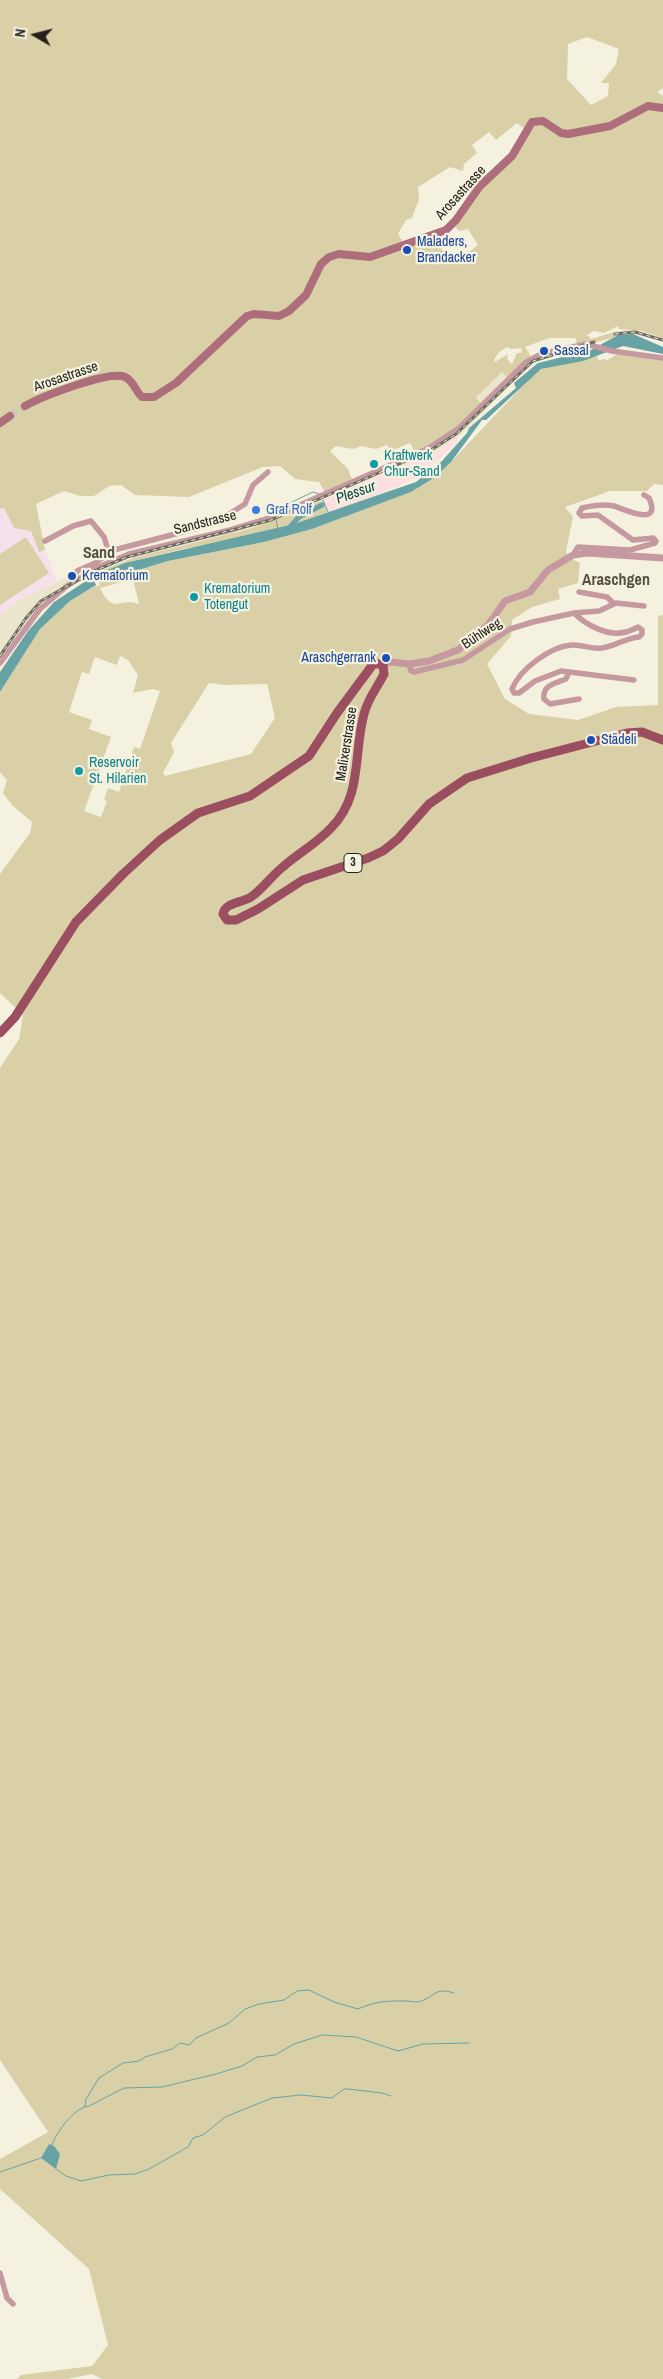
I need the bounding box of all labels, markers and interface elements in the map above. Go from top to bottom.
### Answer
north arrow [10,10,60,60]
text: N [11,28,30,38]
street label: Arosastrasse [432,162,490,224]
place label: Maladers, Brandacker [417,234,476,266]
marker: Maladers, Brandacker [401,244,413,256]
place label: Sassal [554,343,588,359]
marker: Sassal [538,345,550,357]
street label: Arosastrasse [32,358,100,396]
place label: Kraftwerk Chur-Sand [384,448,440,481]
marker: Kraftwerk Chur-Sand [368,458,380,470]
water label: Plessur [334,478,378,508]
place label: Graf Rolf [266,502,312,518]
marker: Graf Rolf [250,504,262,516]
street label: Sandstrasse [172,507,238,539]
district label: Sand [83,544,115,564]
place label: Krematorium [82,568,148,584]
marker: Krematorium [66,570,78,582]
district label: Araschgen [582,571,650,591]
place label: Krematorium Totengut [204,581,270,614]
marker: Krematorium Totengut [188,591,200,603]
street label: Bühlweg [459,615,505,653]
place label: Araschgerrank [301,650,376,666]
marker: Araschgerrank [380,652,392,664]
street label: Malixerstrasse [333,706,361,782]
place label: Städeli [601,732,637,748]
marker: Städeli [585,734,597,746]
place label: Reservoir St. Hilarien [89,755,146,788]
marker: Reservoir St. Hilarien [73,765,85,777]
road number: 3 [344,854,362,872]

